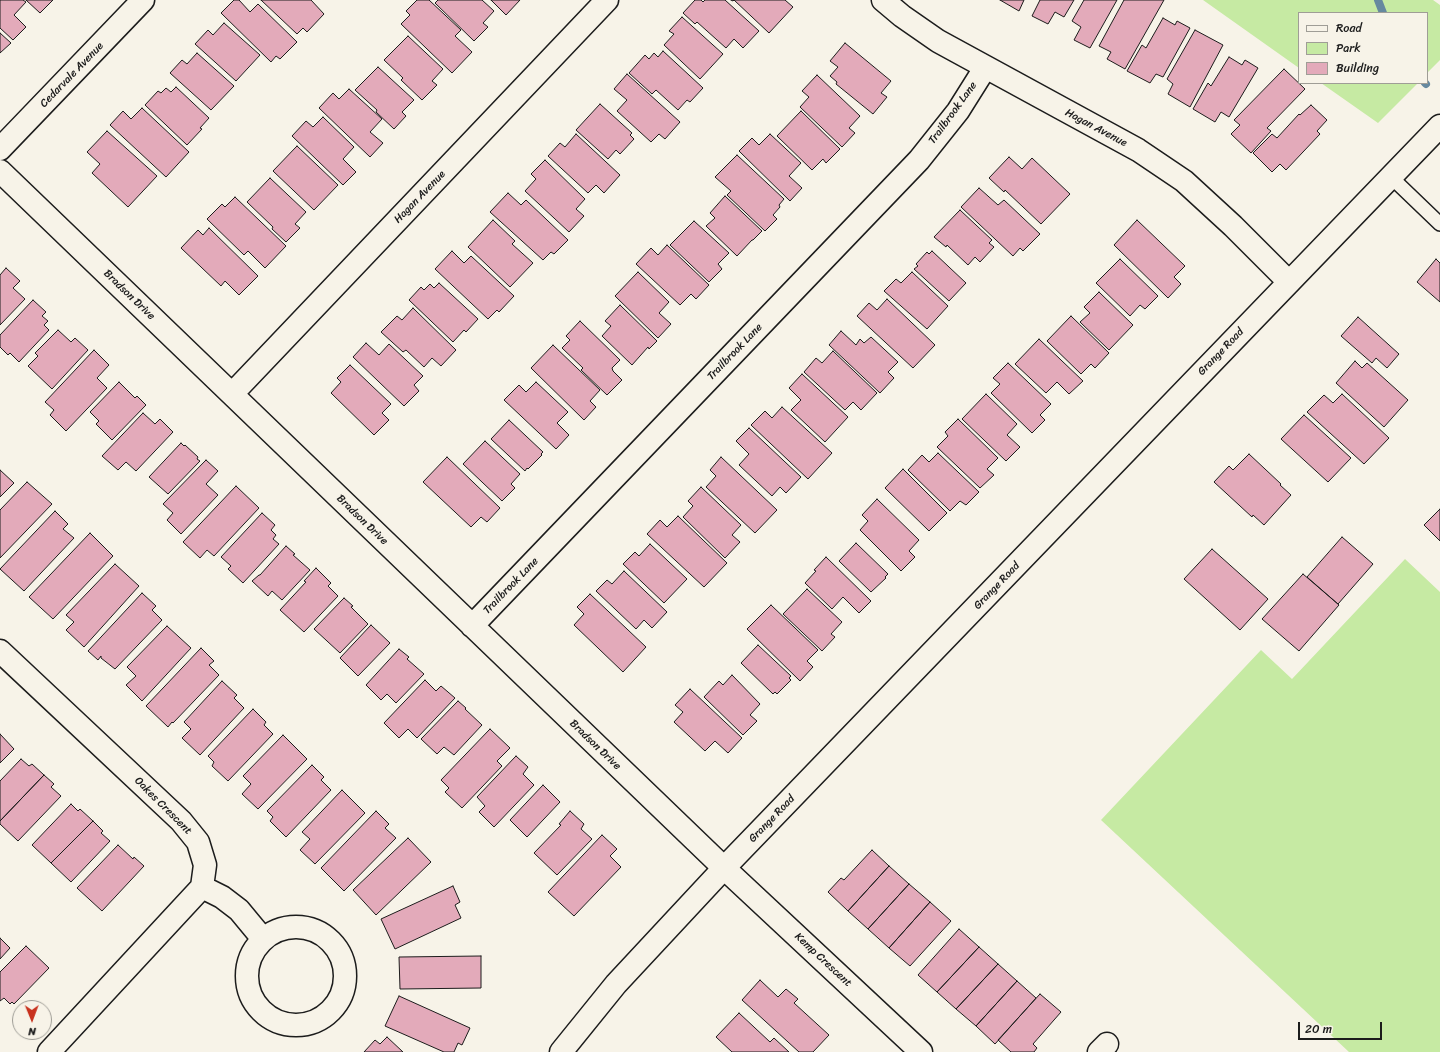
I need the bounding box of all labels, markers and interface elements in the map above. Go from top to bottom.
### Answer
legend [1298,12,1428,84]
text: Road [1336,17,1362,39]
text: Park [1336,37,1361,59]
street label: Cedarvale Avenue [37,40,107,110]
text: Building [1336,57,1379,79]
street label: Trailbrook Lane [926,79,980,147]
street label: Hagan Avenue [1063,106,1129,150]
street label: Hagan Avenue [392,168,448,226]
street label: Bradson Drive [100,267,158,323]
street label: Trailbrook Lane [705,321,765,383]
street label: Grange Road [1195,326,1247,378]
street label: Bradson Drive [333,492,391,548]
street label: Trailbrook Lane [481,555,541,617]
street label: Grange Road [971,560,1023,612]
street label: Bradson Drive [566,717,624,773]
street label: Oakes Crescent [131,774,195,838]
street label: Grange Road [746,793,798,845]
street label: Kemp Crescent [792,930,854,990]
north arrow [12,1000,52,1040]
scale bar [1300,1014,1384,1040]
text: 20 m [1305,1018,1332,1040]
text: N [28,1022,36,1041]

